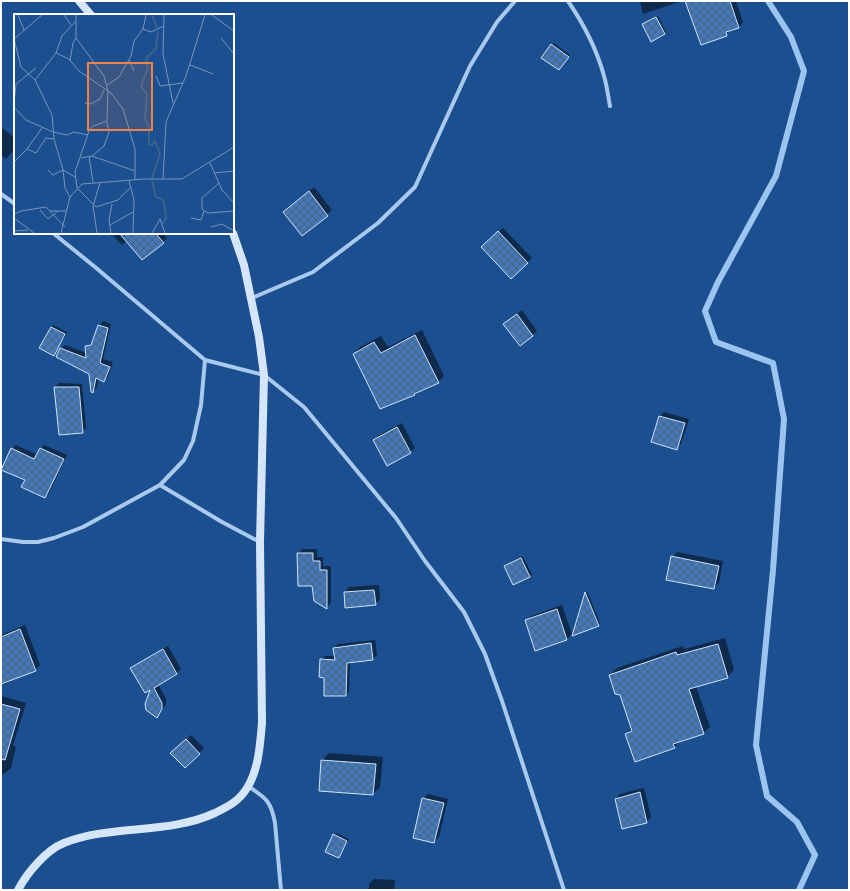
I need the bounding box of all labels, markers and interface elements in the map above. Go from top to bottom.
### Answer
inset map [14,14,234,234]

